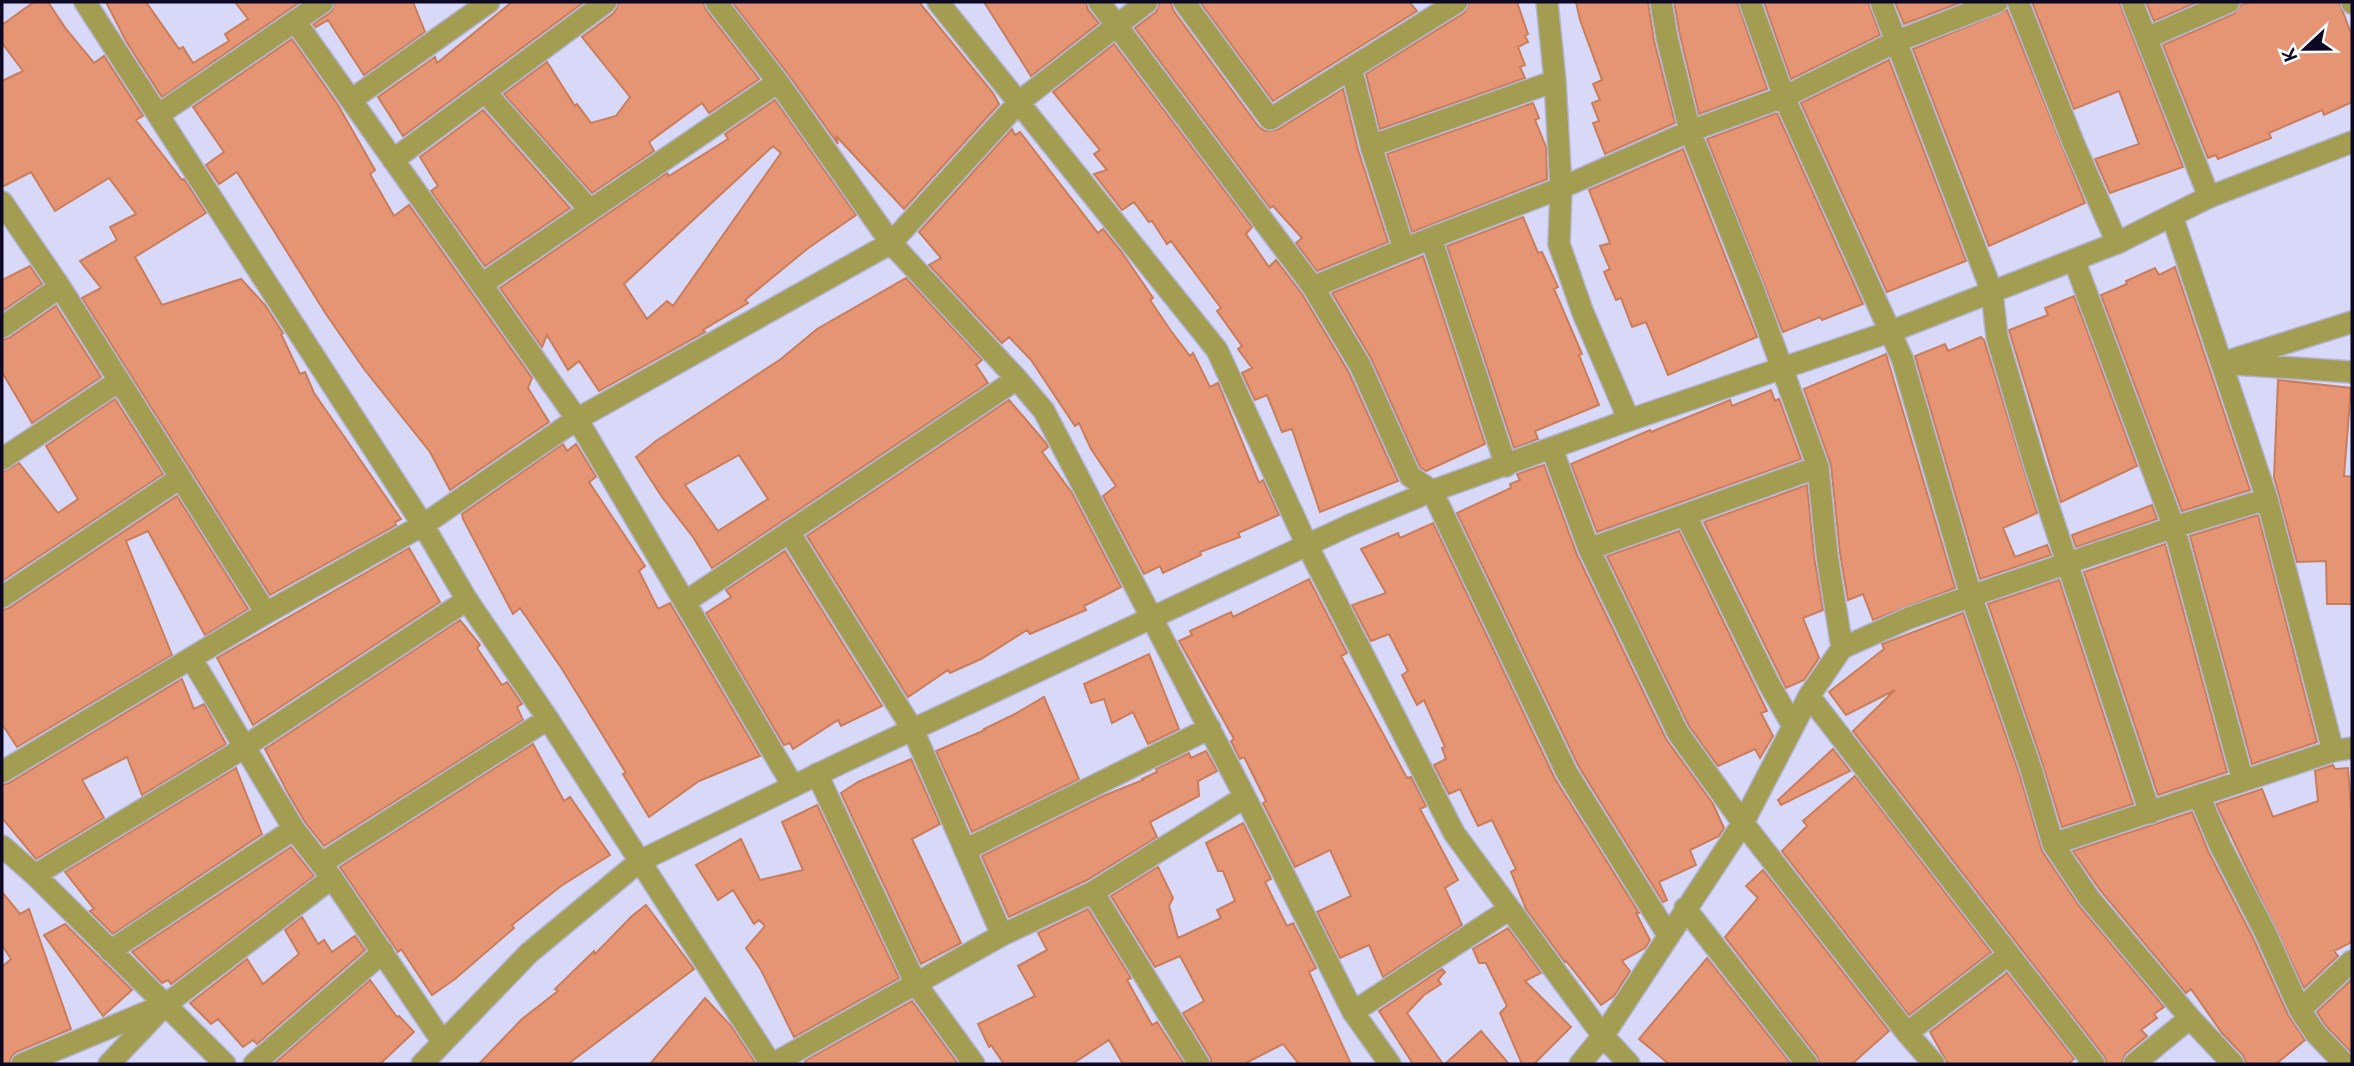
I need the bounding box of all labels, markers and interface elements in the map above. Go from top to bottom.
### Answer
north arrow [2270,14,2340,84]
text: K [2277,45,2302,65]

